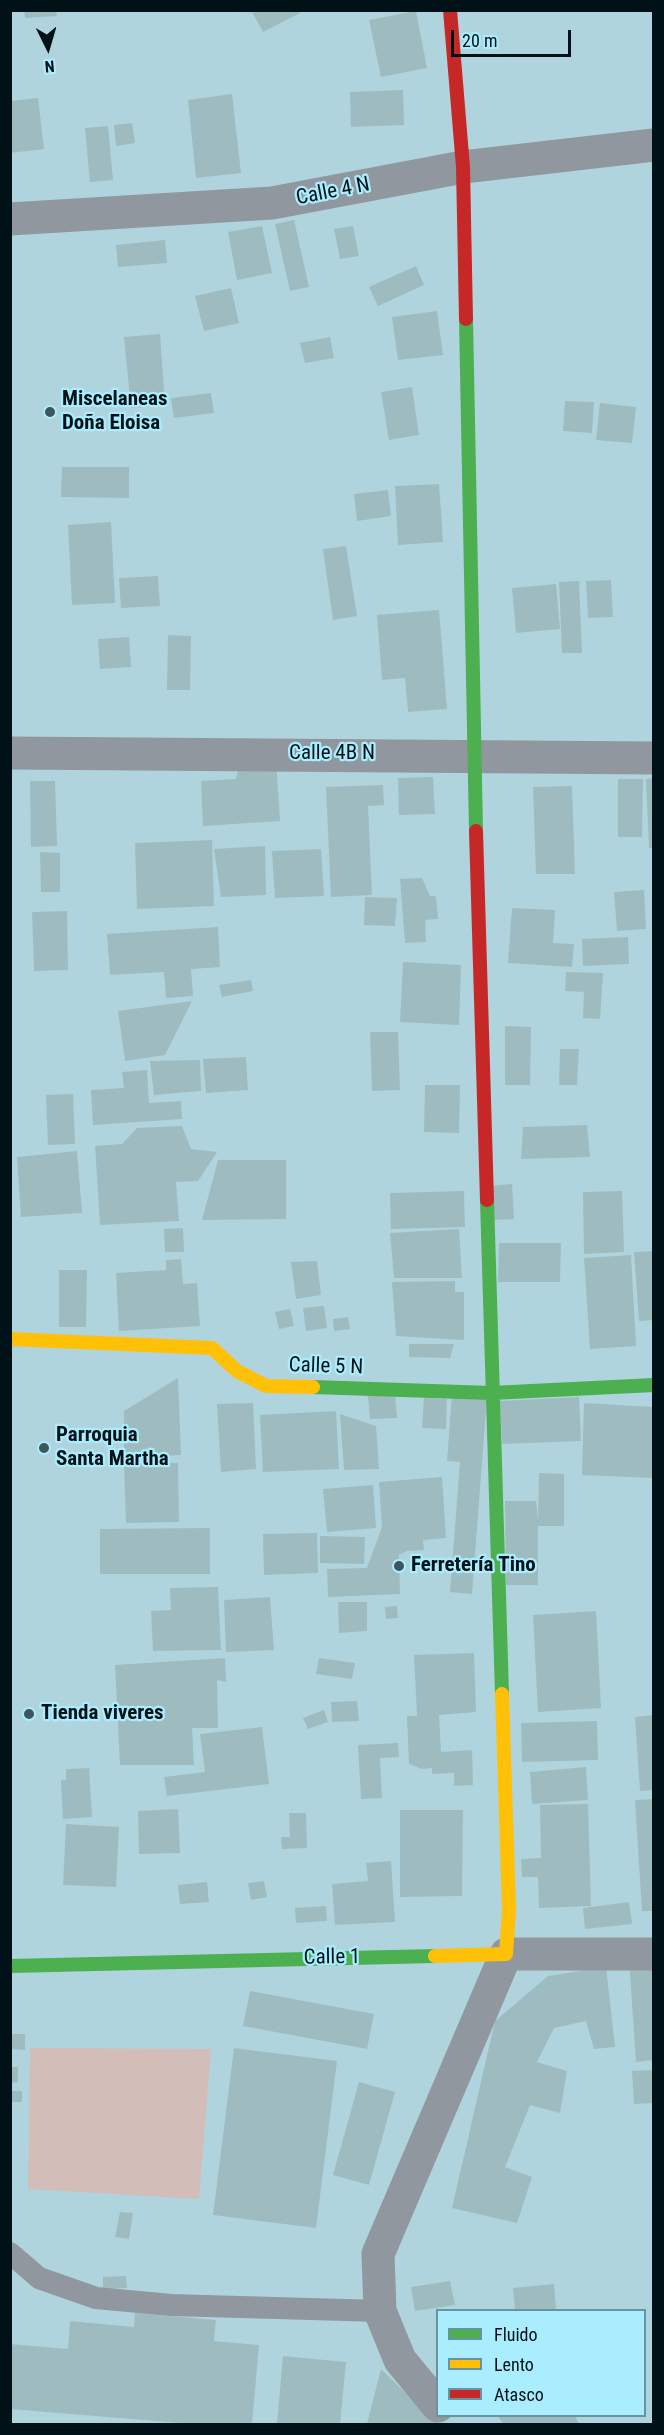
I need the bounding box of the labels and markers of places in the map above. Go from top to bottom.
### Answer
place label: Miscelaneas Doña Eloisa [62,387,167,437]
marker: Miscelaneas Doña Eloisa [43,405,57,419]
place label: Parroquia Santa Martha [56,1423,169,1473]
marker: Parroquia Santa Martha [37,1441,51,1455]
place label: Ferretería Tino [411,1553,536,1579]
marker: Ferretería Tino [392,1559,406,1573]
place label: Tienda viveres [41,1701,164,1727]
marker: Tienda viveres [22,1707,36,1721]

